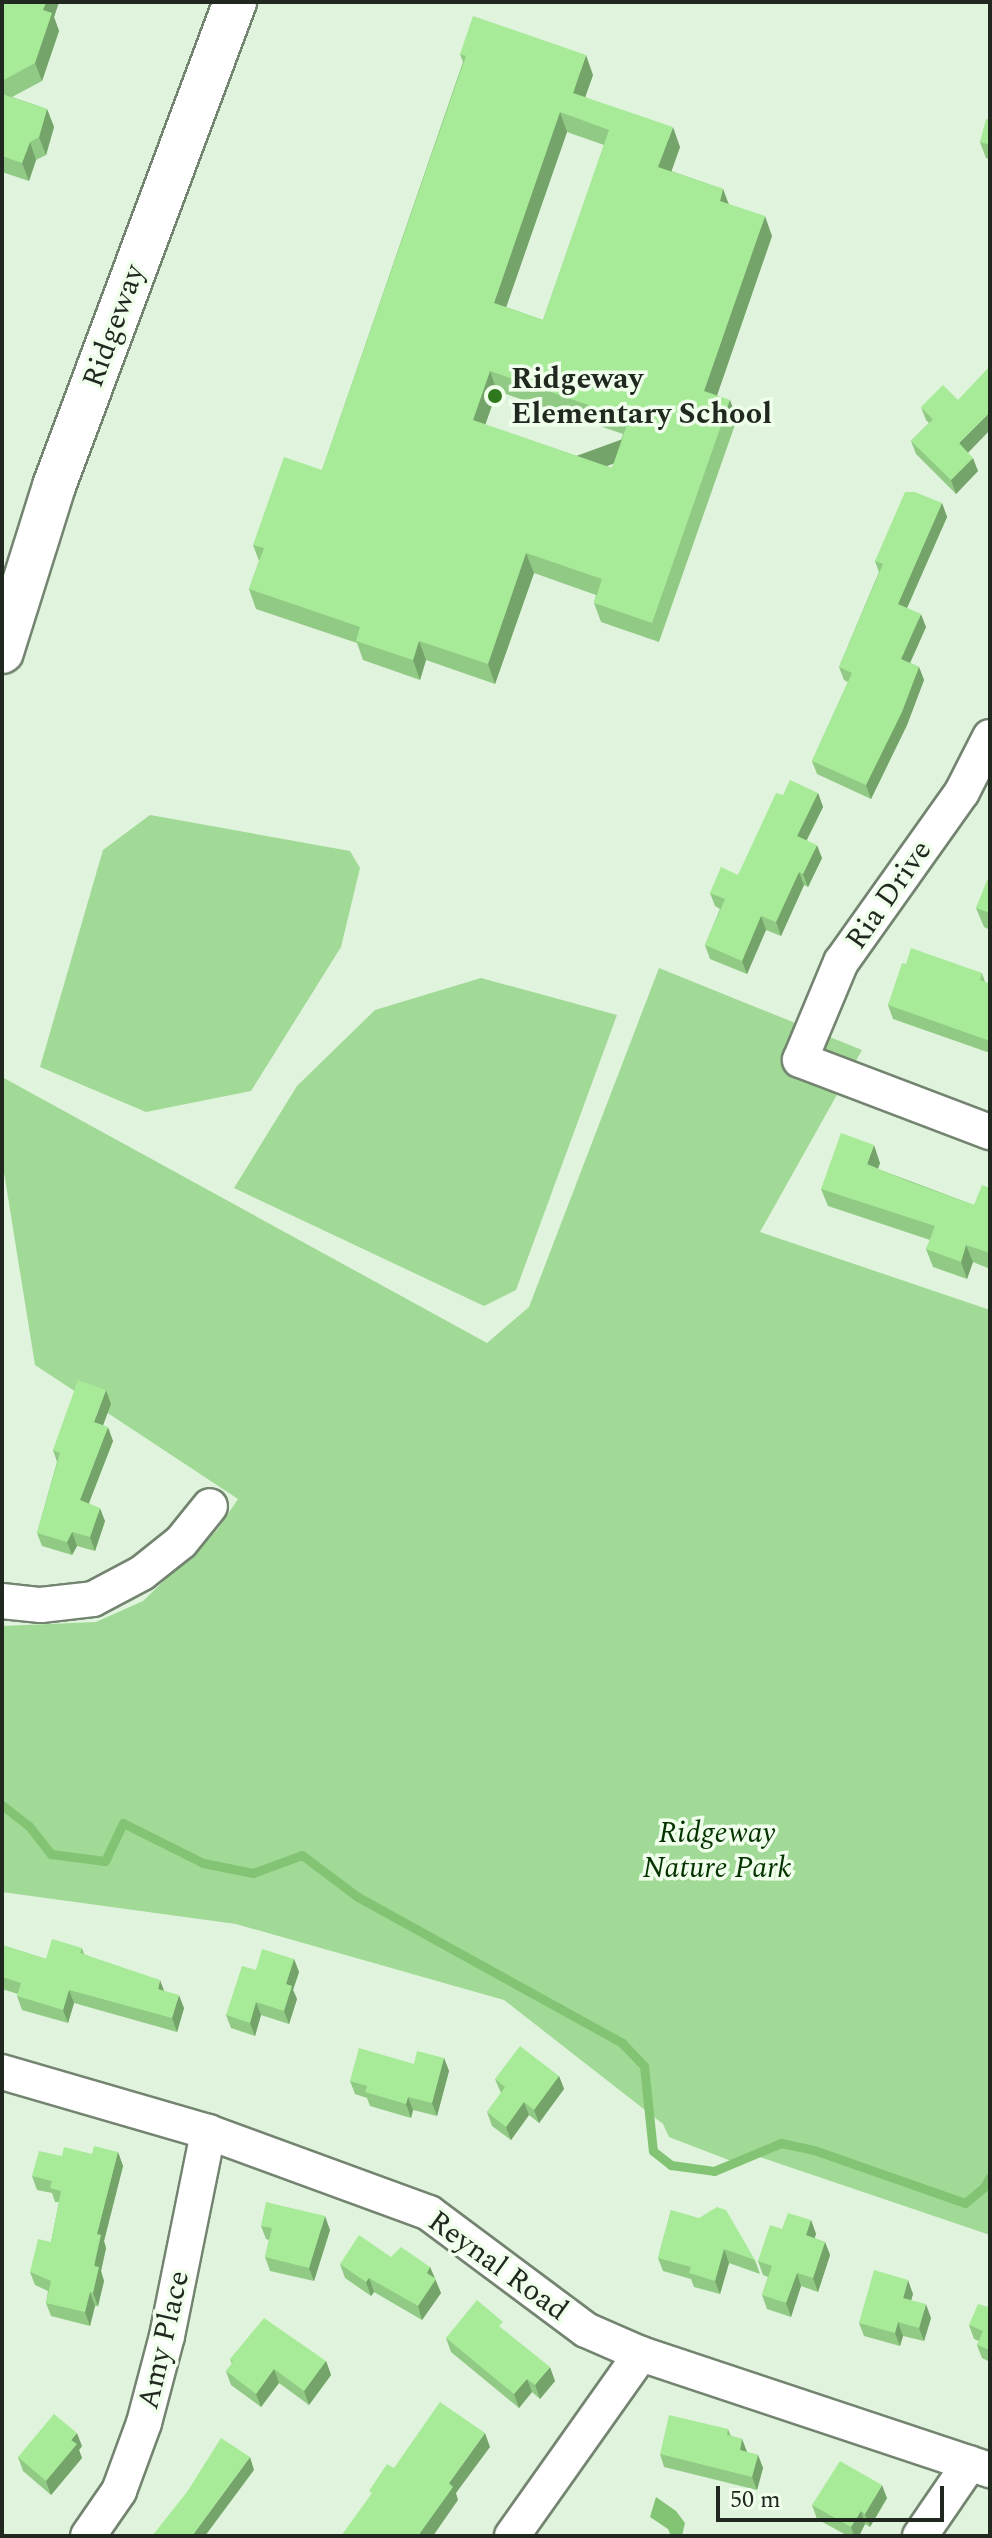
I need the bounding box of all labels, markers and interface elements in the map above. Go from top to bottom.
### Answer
street label: Ridgeway [75,260,153,392]
place label: Ridgeway Elementary School [511,361,772,432]
marker: Ridgeway Elementary School [486,387,504,405]
street label: Ria Drive [838,834,940,956]
park label: Ridgeway Nature Park [642,1815,792,1886]
street label: Reynal Road [421,2203,575,2329]
street label: Amy Place [131,2267,197,2413]
scale bar [720,2470,948,2520]
text: 50 m [730,2482,781,2518]

